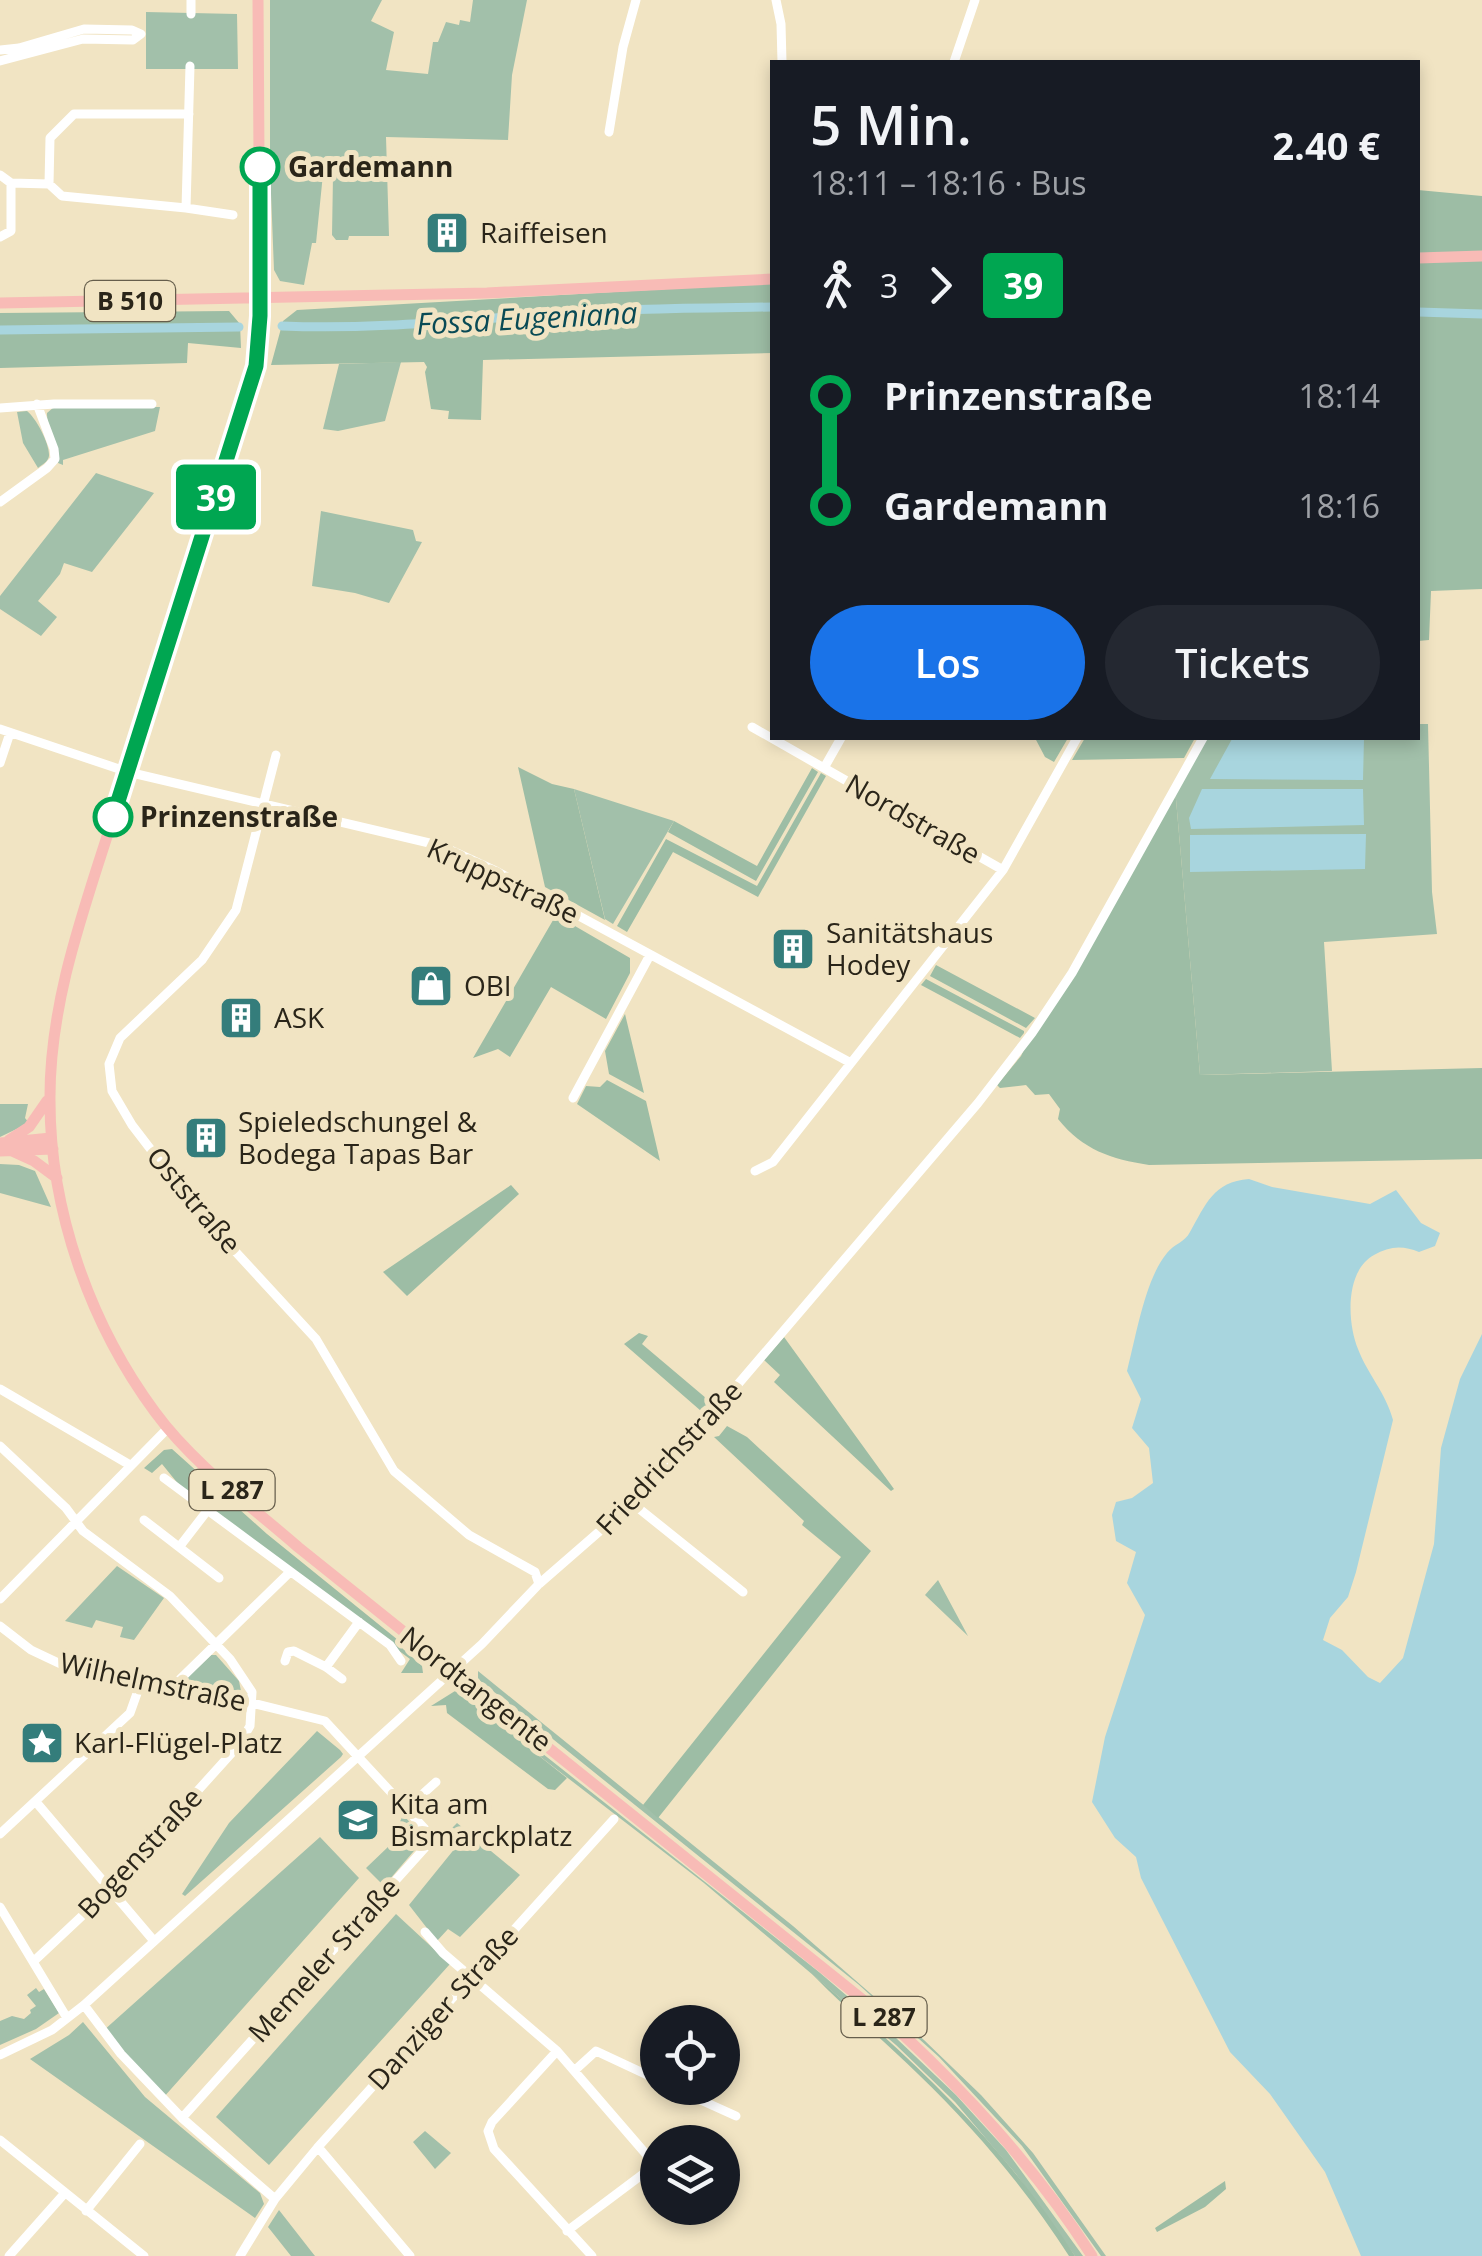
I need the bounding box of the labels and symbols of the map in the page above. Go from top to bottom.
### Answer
place label: Gardemann [288,147,453,185]
marker: Gardemann [241,148,279,186]
building icon: Raiffeisen [424,210,470,256]
place label: Raiffeisen [480,213,608,251]
road number: B 510 [85,281,175,321]
water label: Fossa Eugeniana [415,291,638,344]
line badge: 39 [171,464,261,530]
street label: Nordstraße [839,764,988,872]
place label: Prinzenstraße [140,797,338,835]
marker: Prinzenstraße [94,798,132,836]
street label: Kruppstraße [421,828,586,932]
place label: Sanitätshaus Hodey [826,913,993,983]
building icon: Sanitätshaus Hodey [770,926,816,972]
shop icon: OBI [408,963,454,1009]
place label: OBI [464,966,512,1004]
building icon: ASK [218,995,264,1041]
place label: ASK [274,998,325,1036]
place label: Spieledschungel & Bodega Tapas Bar [238,1102,478,1172]
building icon: Spieledschungel & Bodega Tapas Bar [183,1115,229,1161]
street label: Oststraße [139,1138,251,1261]
street label: Friedrichstraße [587,1372,750,1543]
road number: L 287 [190,1470,274,1510]
street label: Nordtangente [393,1617,560,1760]
street label: Wilhelmstraße [57,1643,250,1719]
place icon: Karl-Flügel-Platz [19,1720,65,1766]
place label: Karl-Flügel-Platz [74,1723,283,1761]
street label: Bogenstraße [69,1778,210,1926]
place label: Kita am Bismarckplatz [390,1784,572,1854]
school or university icon: Kita am Bismarckplatz [335,1797,381,1843]
street label: Memeler Straße [239,1869,407,2050]
street label: Danziger Straße [358,1917,526,2097]
road number: L 287 [842,1997,926,2037]

